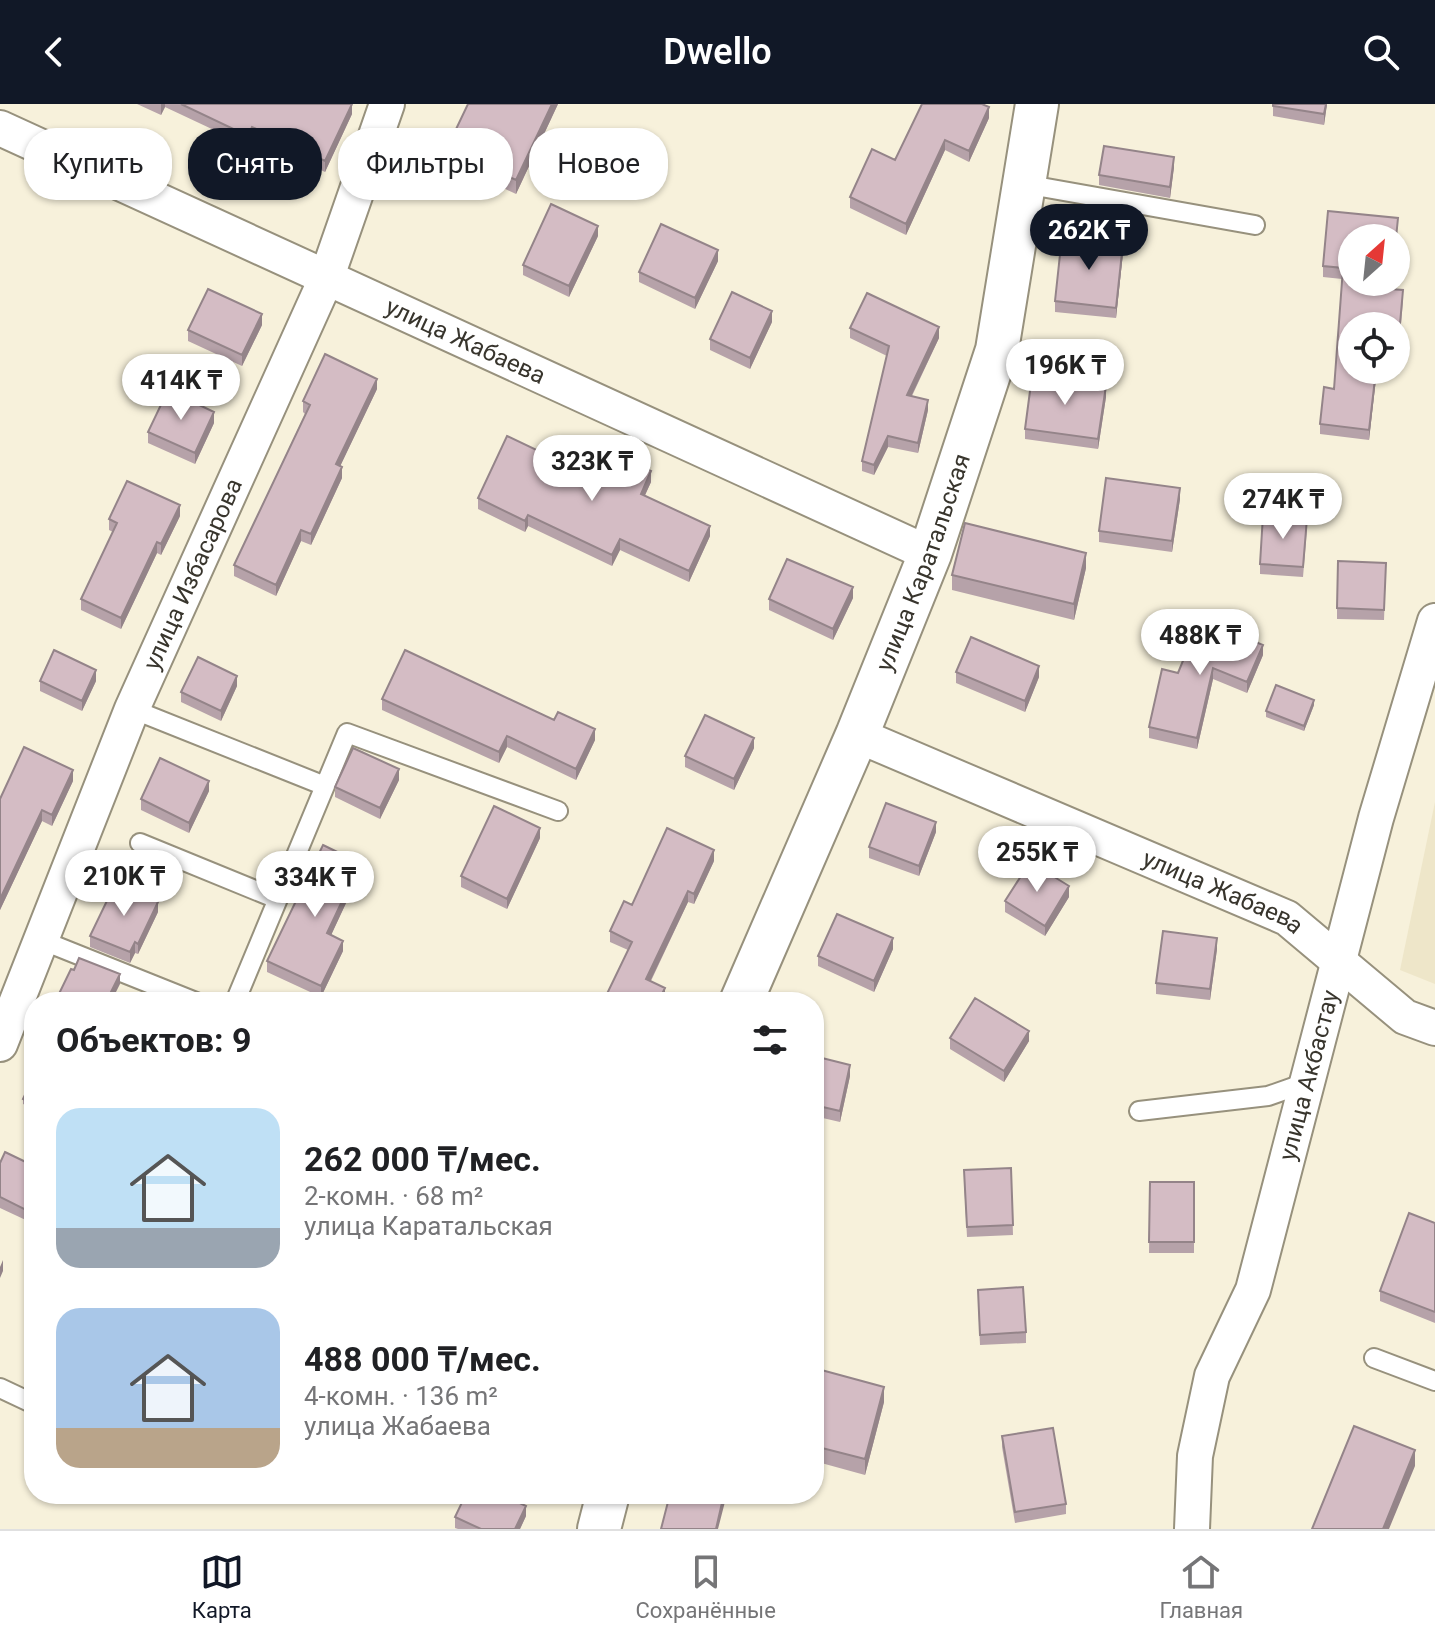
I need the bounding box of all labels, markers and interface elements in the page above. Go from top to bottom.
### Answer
icon: back [32,30,76,74]
icon: search [1359,30,1403,74]
text: Dwello [663,31,772,73]
chip: Купить [24,128,172,200]
chip: Снять [188,128,322,200]
chip: Фильтры [338,128,513,200]
chip: Новое [529,128,668,200]
pin: 262K ₸ [1024,204,1154,272]
text: 262K ₸ [1048,215,1130,245]
north arrow [1338,224,1410,296]
map controls [1338,224,1410,384]
street label: улица Жабаева [381,293,550,390]
button: locate [1338,312,1410,384]
pin: 196K ₸ [1000,339,1130,407]
text: 196K ₸ [1024,350,1106,380]
pin: 414K ₸ [116,354,246,422]
text: 414K ₸ [140,365,222,395]
pin: 323K ₸ [527,435,657,503]
text: 323K ₸ [551,446,633,476]
street label: улица Каратальская [870,450,976,675]
pin: 274K ₸ [1218,473,1348,541]
street label: улица Избасарова [137,474,248,674]
text: 274K ₸ [1242,484,1324,514]
pin: 488K ₸ [1135,609,1265,677]
text: 488K ₸ [1159,620,1241,650]
pin: 255K ₸ [972,826,1102,894]
text: 255K ₸ [996,837,1078,867]
street label: улица Жабаева [1138,844,1309,940]
pin: 210K ₸ [59,850,189,918]
pin: 334K ₸ [250,851,380,919]
text: 210K ₸ [83,861,165,891]
text: 334K ₸ [274,862,356,892]
street label: улица Акбастау [1273,986,1345,1164]
icon: filters [748,1018,792,1062]
text: Объектов: 9 [56,1020,251,1060]
text: 262 000 ₸/мес. [304,1139,541,1179]
icon: home [120,1140,216,1236]
text: 2-комн. · 68 m² [304,1181,483,1211]
text: улица Каратальская [304,1211,553,1241]
text: 488 000 ₸/мес. [304,1339,541,1379]
icon: home [120,1340,216,1436]
text: 4-комн. · 136 m² [304,1381,498,1411]
text: улица Жабаева [304,1411,491,1441]
tab: Карта [192,1550,252,1623]
tab: Сохранённые [635,1550,776,1623]
tab: Главная [1160,1550,1243,1623]

